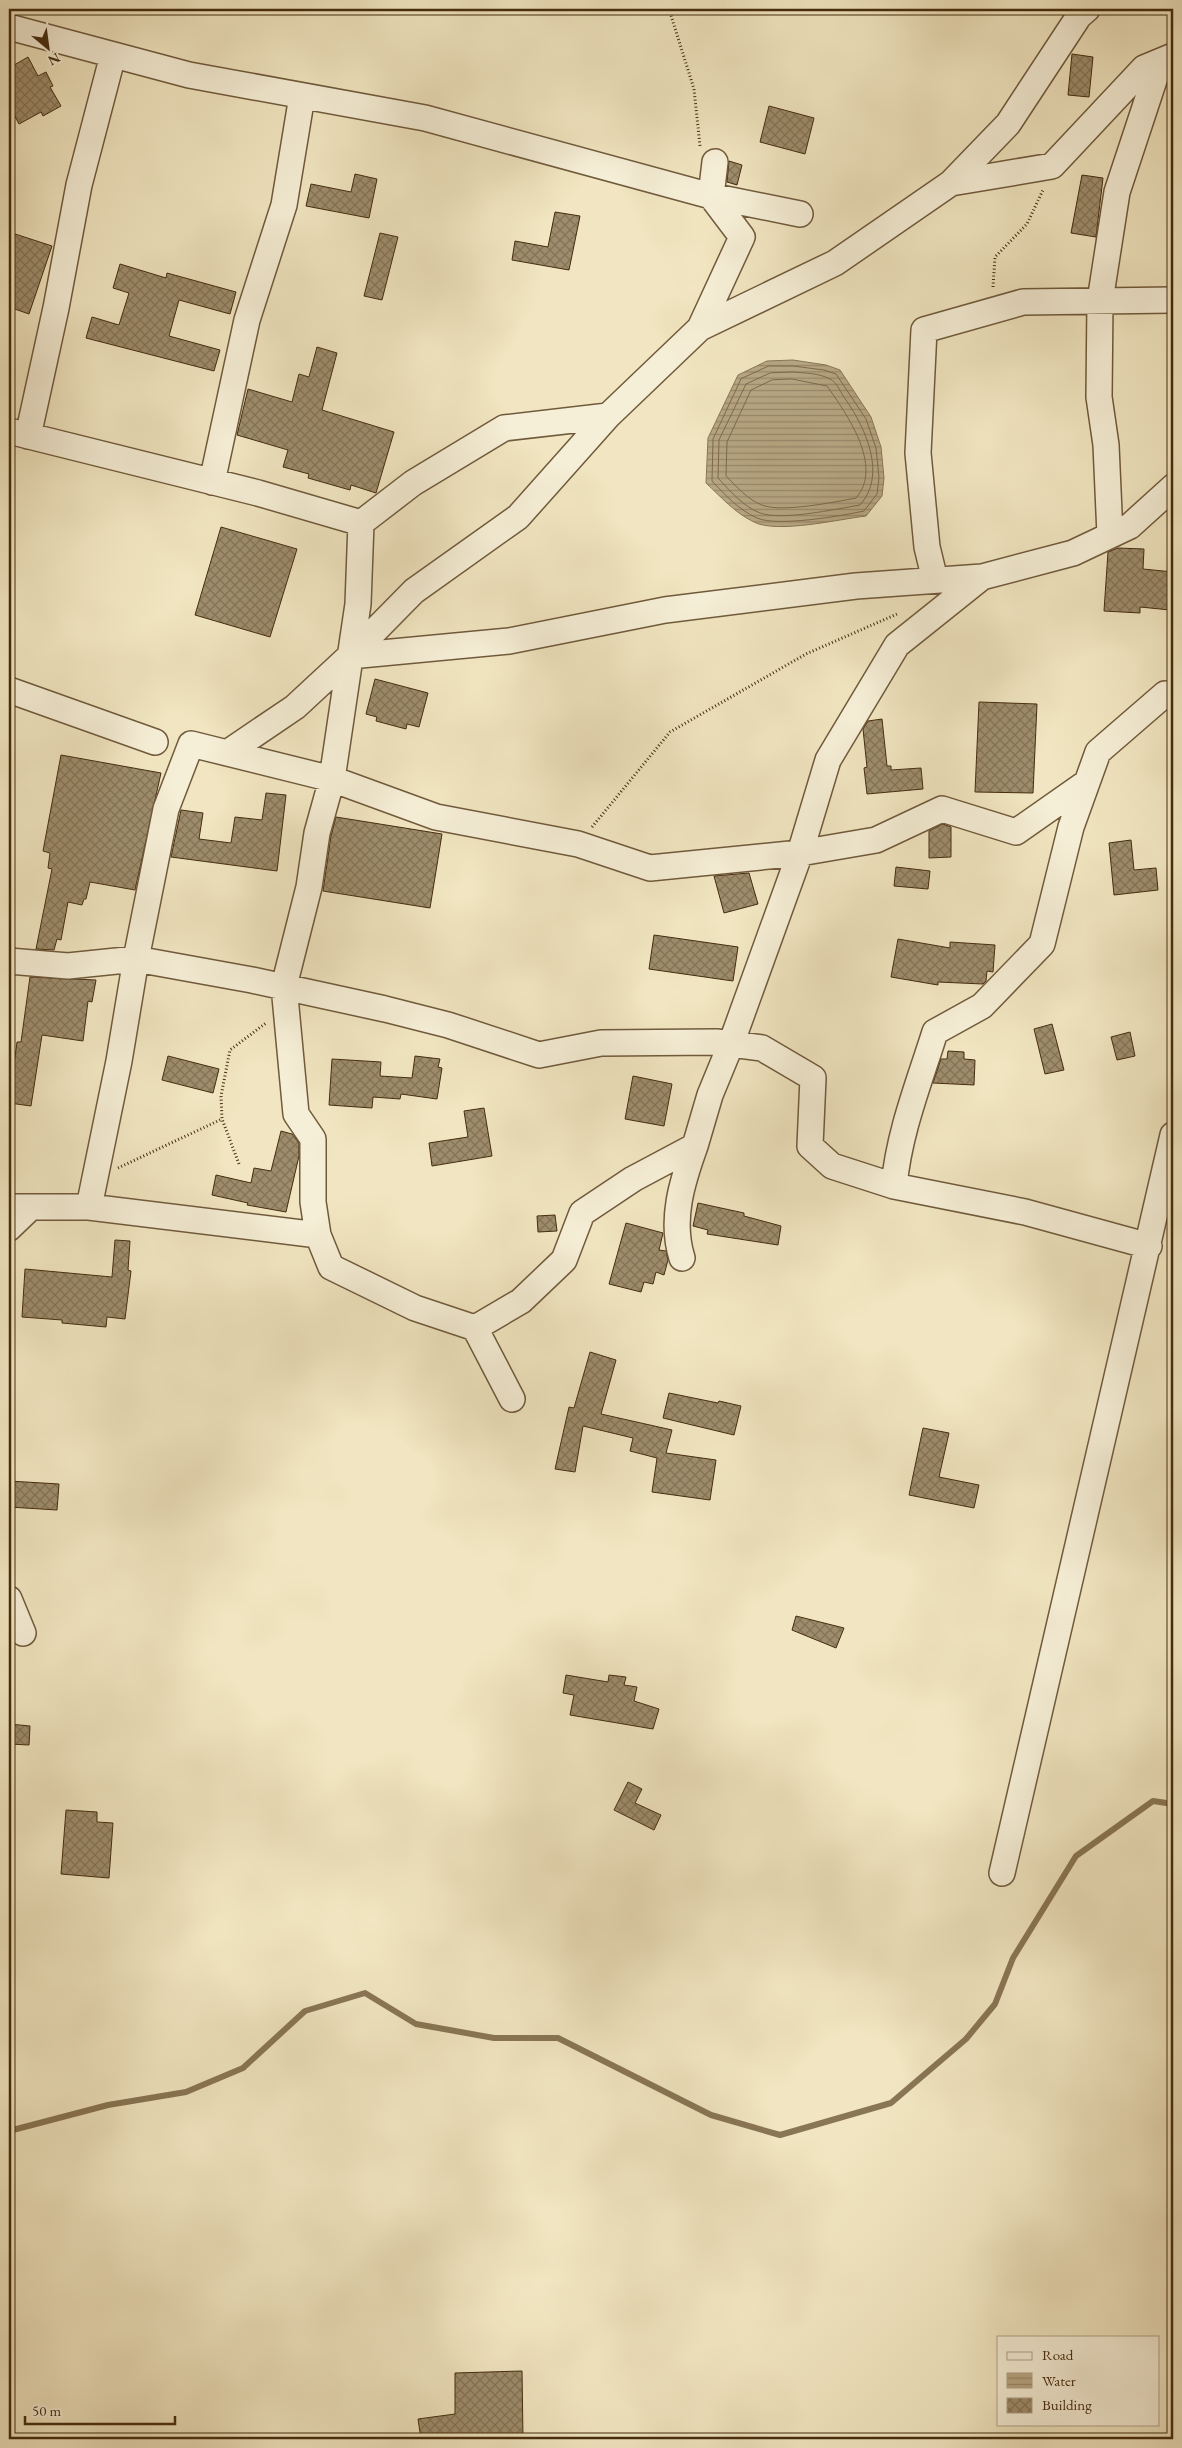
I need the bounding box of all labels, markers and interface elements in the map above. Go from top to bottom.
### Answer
north arrow [22,22,72,72]
text: N [44,49,64,70]
legend [997,2336,1160,2426]
text: Road [1042,2345,1074,2364]
text: Water [1042,2371,1076,2390]
scale bar [25,2393,175,2425]
text: Building [1042,2395,1092,2414]
text: 50 m [32,2401,61,2420]

